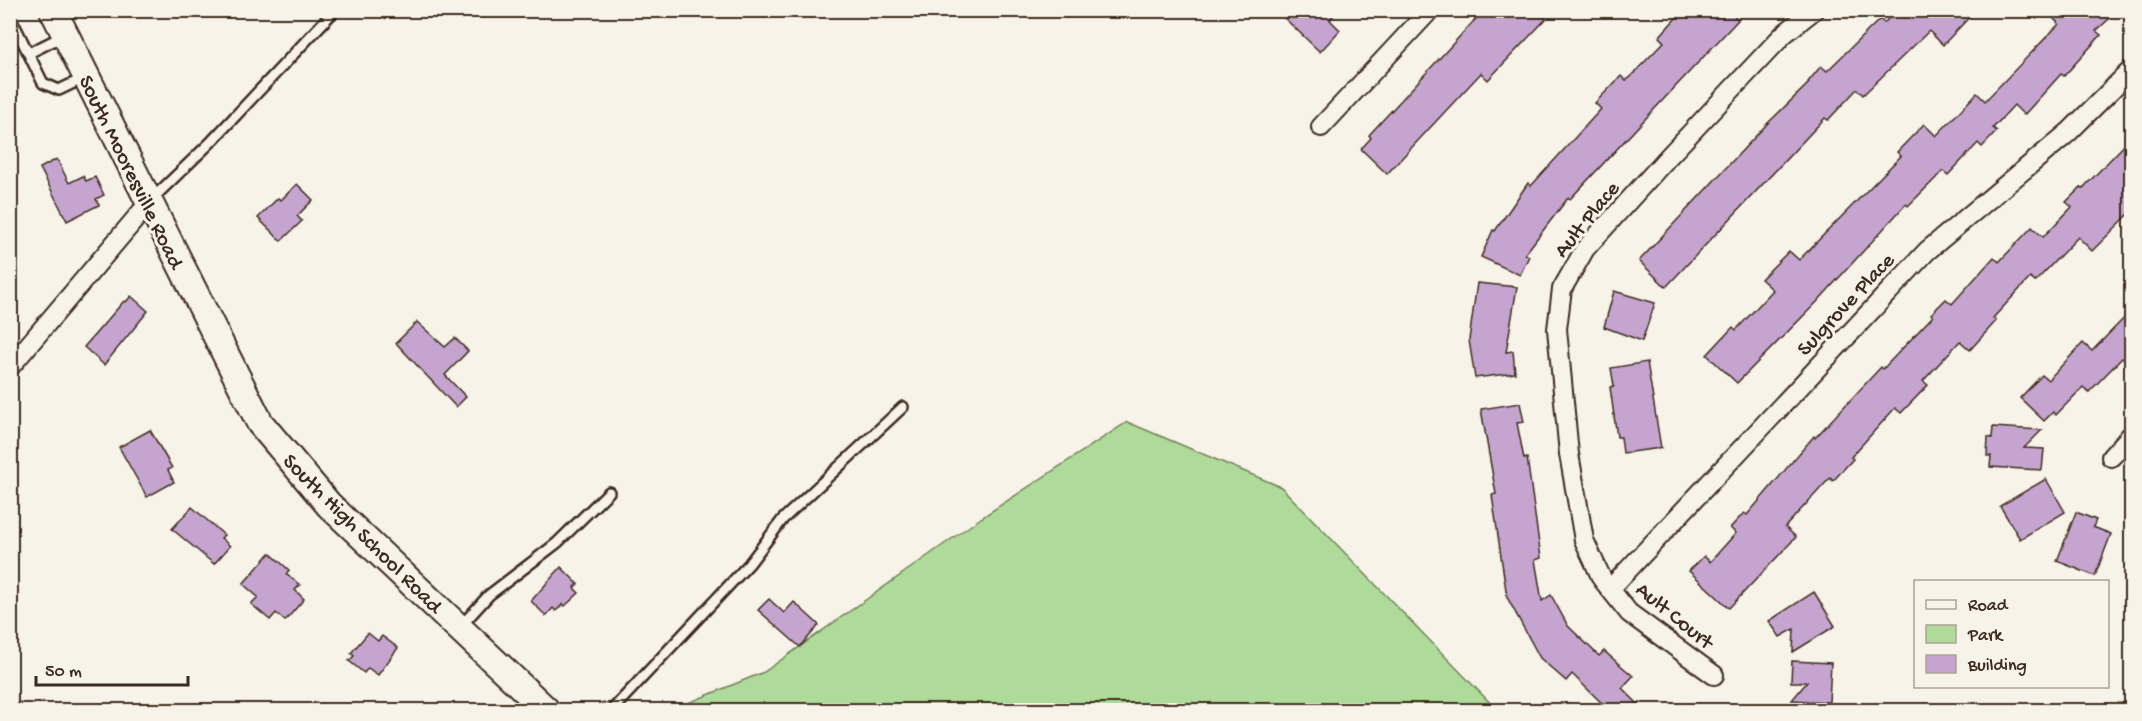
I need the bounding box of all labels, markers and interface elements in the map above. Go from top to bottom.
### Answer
street label: South Mooresville Road [71,72,188,276]
street label: Ault Place [1550,177,1627,264]
street label: Sulgrove Place [1793,248,1902,363]
street label: South High School Road [276,450,448,622]
street label: Ault Court [1629,578,1719,658]
legend [1914,580,2109,688]
text: Road [1968,596,2009,617]
text: Park [1967,626,2004,647]
scale bar [36,649,188,687]
text: Building [1967,656,2027,677]
text: 50 m [45,662,82,683]

